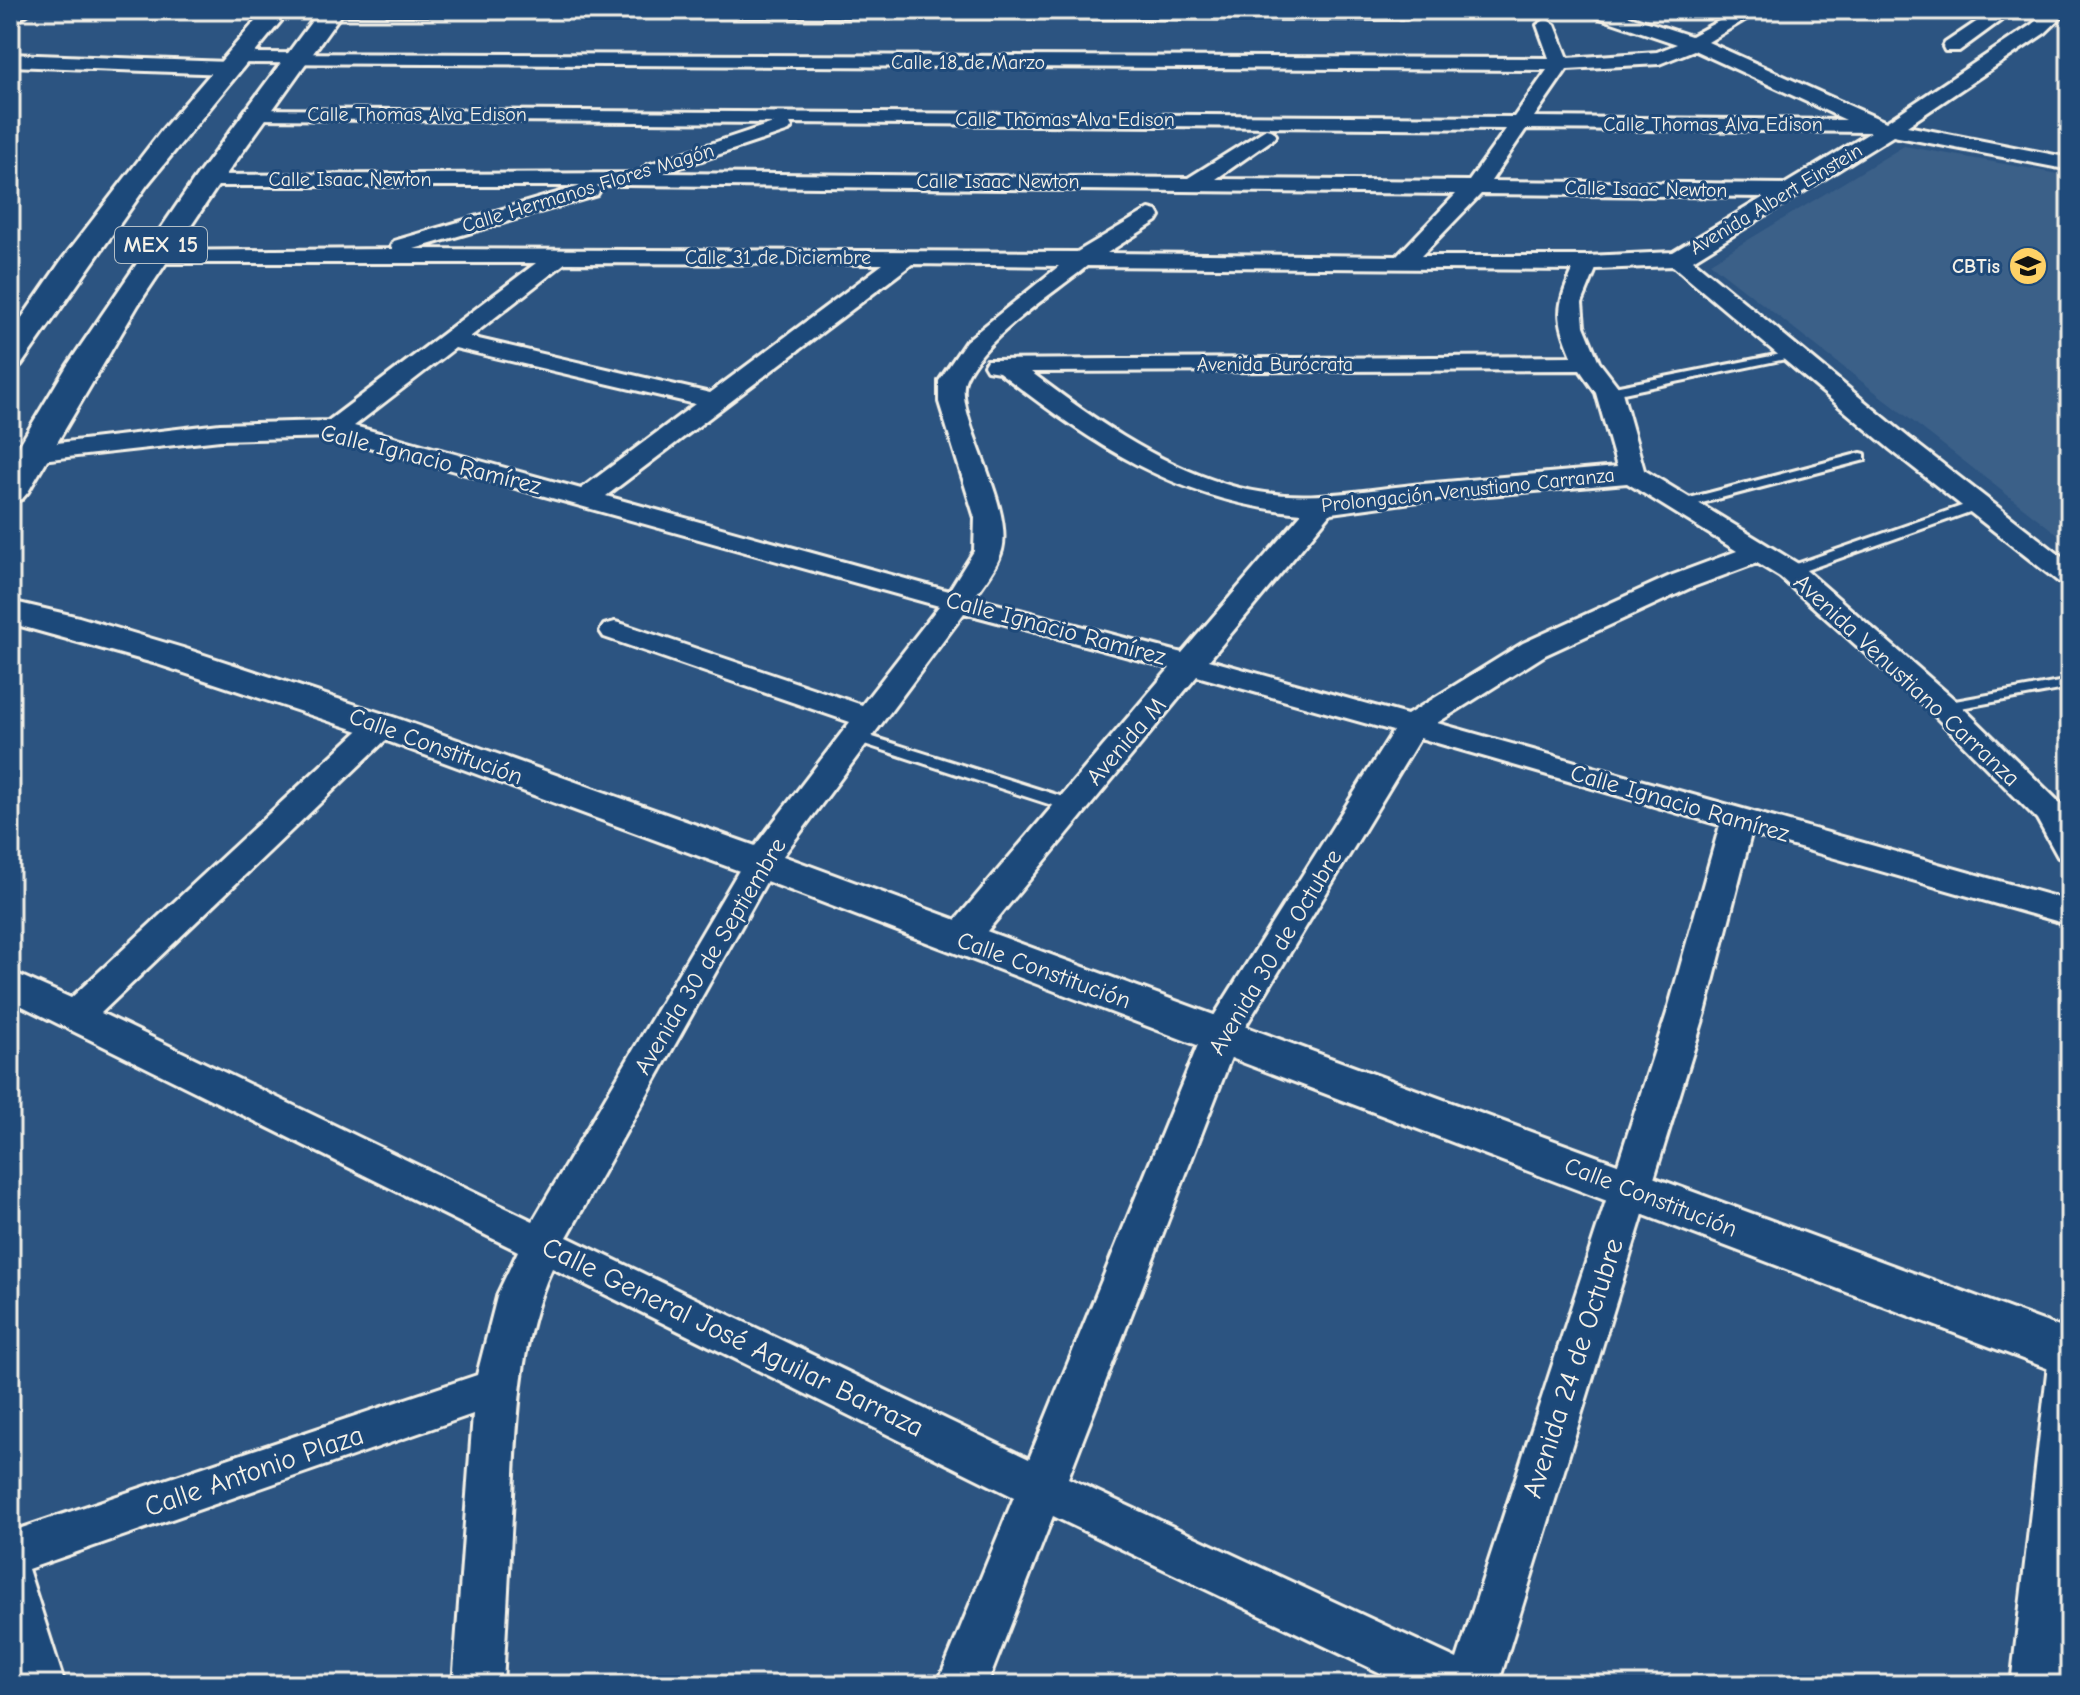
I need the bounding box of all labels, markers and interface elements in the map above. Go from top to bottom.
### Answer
street label: Calle 18 de Marzo [891,51,1045,74]
street label: Calle Thomas Alva Edison [307,103,527,126]
street label: Calle Thomas Alva Edison [955,108,1175,131]
street label: Calle Thomas Alva Edison [1603,113,1823,136]
street label: Calle Hermanos Flores Magón [459,139,717,237]
street label: Avenida Albert Einstein [1686,139,1866,259]
street label: Calle Isaac Newton [268,168,432,191]
street label: Calle Isaac Newton [916,170,1080,193]
street label: Calle Isaac Newton [1564,176,1728,202]
road number: MEX 15 [115,227,207,263]
school or university icon: CBTis [2007,245,2049,287]
street label: Calle 31 de Diciembre [685,246,871,269]
place label: CBTis [1952,255,2000,278]
street label: Avenida Burócrata [1197,353,1353,376]
street label: Calle Ignacio Ramírez [318,418,545,500]
street label: Prolongación Venustiano Carranza [1320,463,1616,517]
street label: Avenida Venustiano Carranza [1788,568,2026,792]
street label: Calle Ignacio Ramírez [943,585,1170,671]
street label: Avenida M [1080,691,1172,791]
street label: Calle Constitución [345,702,527,790]
street label: Calle Ignacio Ramírez [1567,758,1793,848]
street label: Avenida 30 de Septiembre [628,833,792,1079]
street label: Avenida 30 de Octubre [1202,844,1348,1060]
street label: Calle Constitución [953,926,1135,1014]
street label: Calle Constitución [1561,1151,1741,1243]
street label: Calle General José Aguilar Barraza [537,1230,929,1444]
street label: Avenida 24 de Octubre [1516,1234,1630,1502]
street label: Calle Antonio Plaza [140,1419,368,1523]

